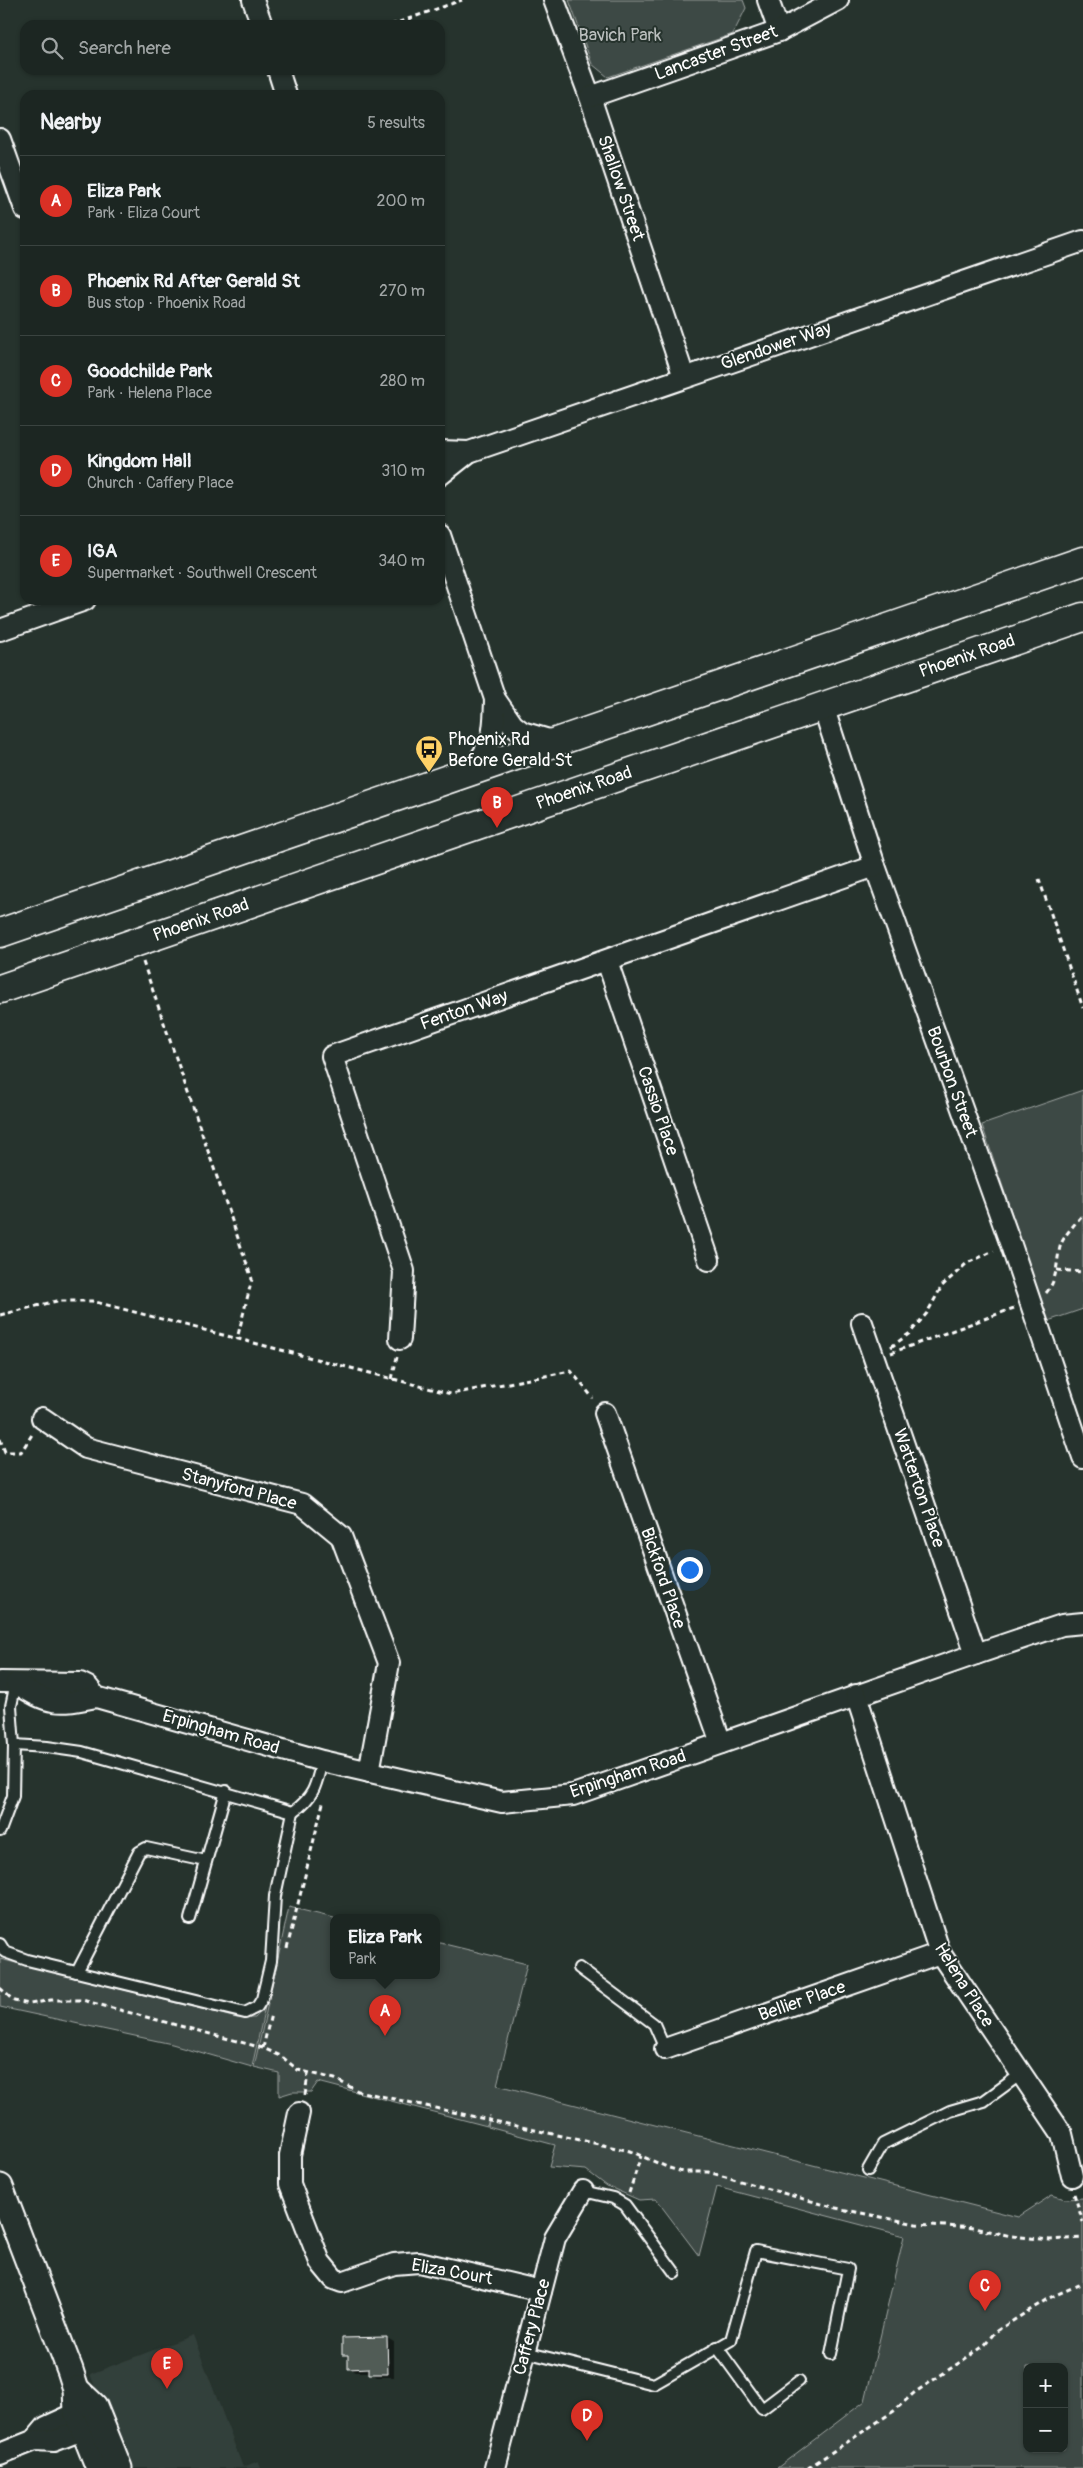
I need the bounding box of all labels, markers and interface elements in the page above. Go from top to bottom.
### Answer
search box [20,20,445,75]
street label: Lancaster Street [651,20,781,86]
park label: Bavich Park [579,24,662,47]
icon: search [38,34,66,62]
text: Search here [78,36,171,60]
text: Nearby [40,109,101,136]
text: 5 results [367,113,425,133]
street label: Shallow Street [592,132,650,245]
text: Eliza Park [87,179,161,203]
text: A [51,191,61,211]
text: 200 m [377,191,425,211]
text: Park · Eliza Court [87,203,200,223]
text: Phoenix Rd After Gerald St [87,269,300,293]
text: B [51,281,61,301]
text: 270 m [379,281,425,301]
text: Bus stop · Phoenix Road [87,293,246,313]
street label: Glendower Way [718,316,835,376]
text: Goodchilde Park [87,359,212,383]
text: C [51,371,61,391]
text: 280 m [379,371,425,391]
text: Park · Helena Place [87,383,212,403]
text: Kingdom Hall [87,449,191,473]
text: D [51,461,61,481]
text: 310 m [381,461,425,481]
text: Church · Caffery Place [87,473,234,493]
text: IGA [87,539,117,563]
text: E [52,551,60,571]
text: 340 m [378,551,425,571]
text: Supermarket · Southwell Crescent [87,563,317,583]
street label: Phoenix Road [916,629,1018,683]
place label: Phoenix Rd Before Gerald St [448,728,573,772]
bus stop icon: Phoenix Rd Before Gerald St [414,734,444,773]
street label: Phoenix Road [533,761,635,815]
pin: B [481,787,513,828]
street label: Phoenix Road [150,893,252,947]
street label: Fenton Way [417,984,511,1036]
street label: Bourbon Street [921,1023,983,1141]
street label: Cassio Place [632,1063,684,1159]
street label: Watterton Place [888,1425,950,1551]
street label: Stanyford Place [179,1463,299,1515]
street label: Bickford Place [635,1524,691,1632]
your location [677,1557,703,1583]
street label: Erpingham Road [160,1704,282,1760]
street label: Erpingham Road [567,1744,689,1804]
popup [330,1914,440,1979]
text: Eliza Park [348,1925,422,1949]
street label: Helena Place [929,1938,999,2032]
text: Park [348,1949,376,1969]
street label: Bellier Place [755,1975,849,2027]
pin: A [369,1995,401,2036]
street label: Eliza Court [410,2254,495,2291]
pin: C [969,2270,1001,2311]
street label: Caffery Place [508,2276,556,2378]
pin: E [151,2348,183,2389]
map controls [1023,2363,1068,2453]
button: + [1023,2363,1068,2408]
pin: D [571,2400,603,2441]
button: − [1023,2408,1068,2453]

